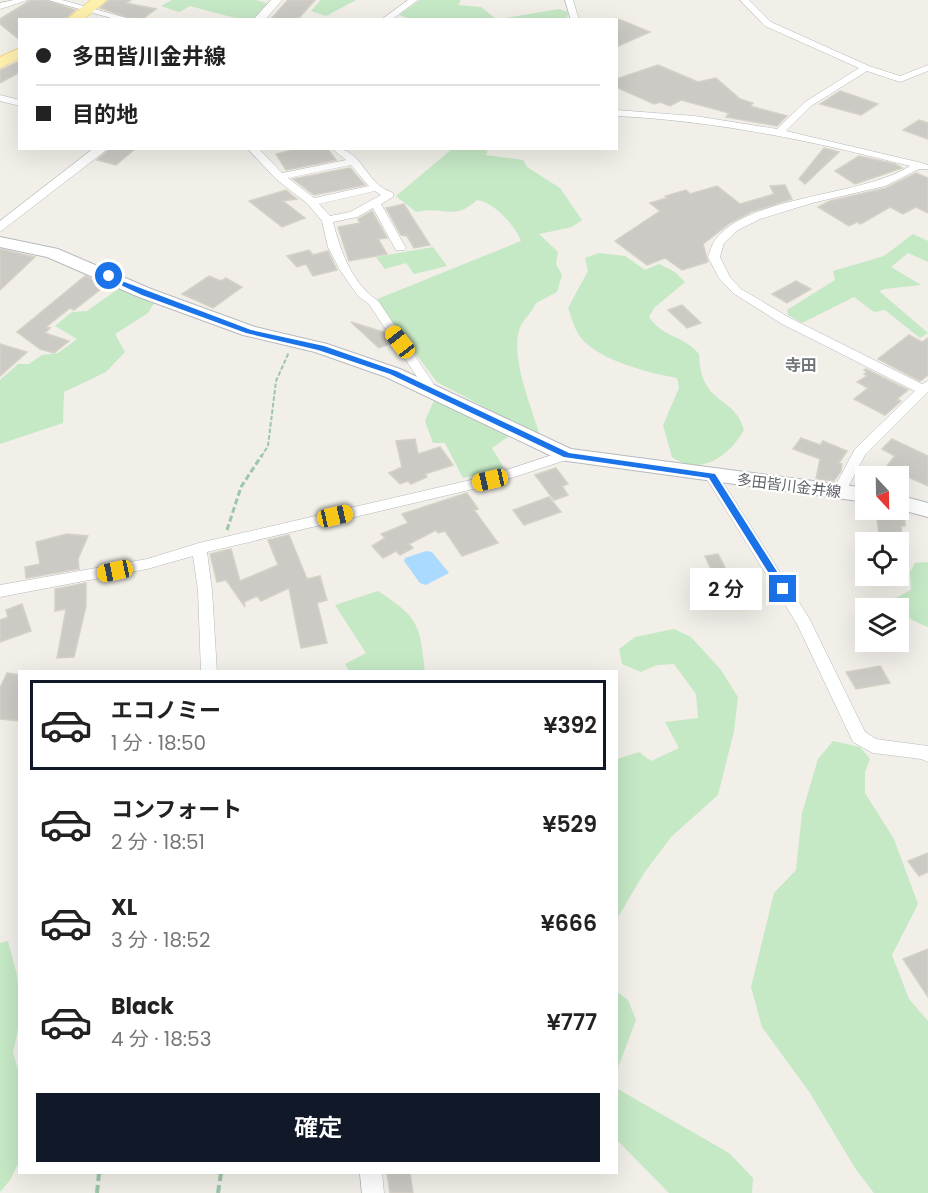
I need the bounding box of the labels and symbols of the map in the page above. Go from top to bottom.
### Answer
route start [95,262,122,289]
car [382,322,418,362]
district label: 寺田 [785,354,817,377]
north arrow [855,466,909,520]
car [470,467,510,493]
street label: 多田皆川金井線 [736,469,842,502]
car [315,503,355,529]
car [96,558,134,584]
callout: 2 分 [690,568,762,610]
route end [769,575,796,602]

